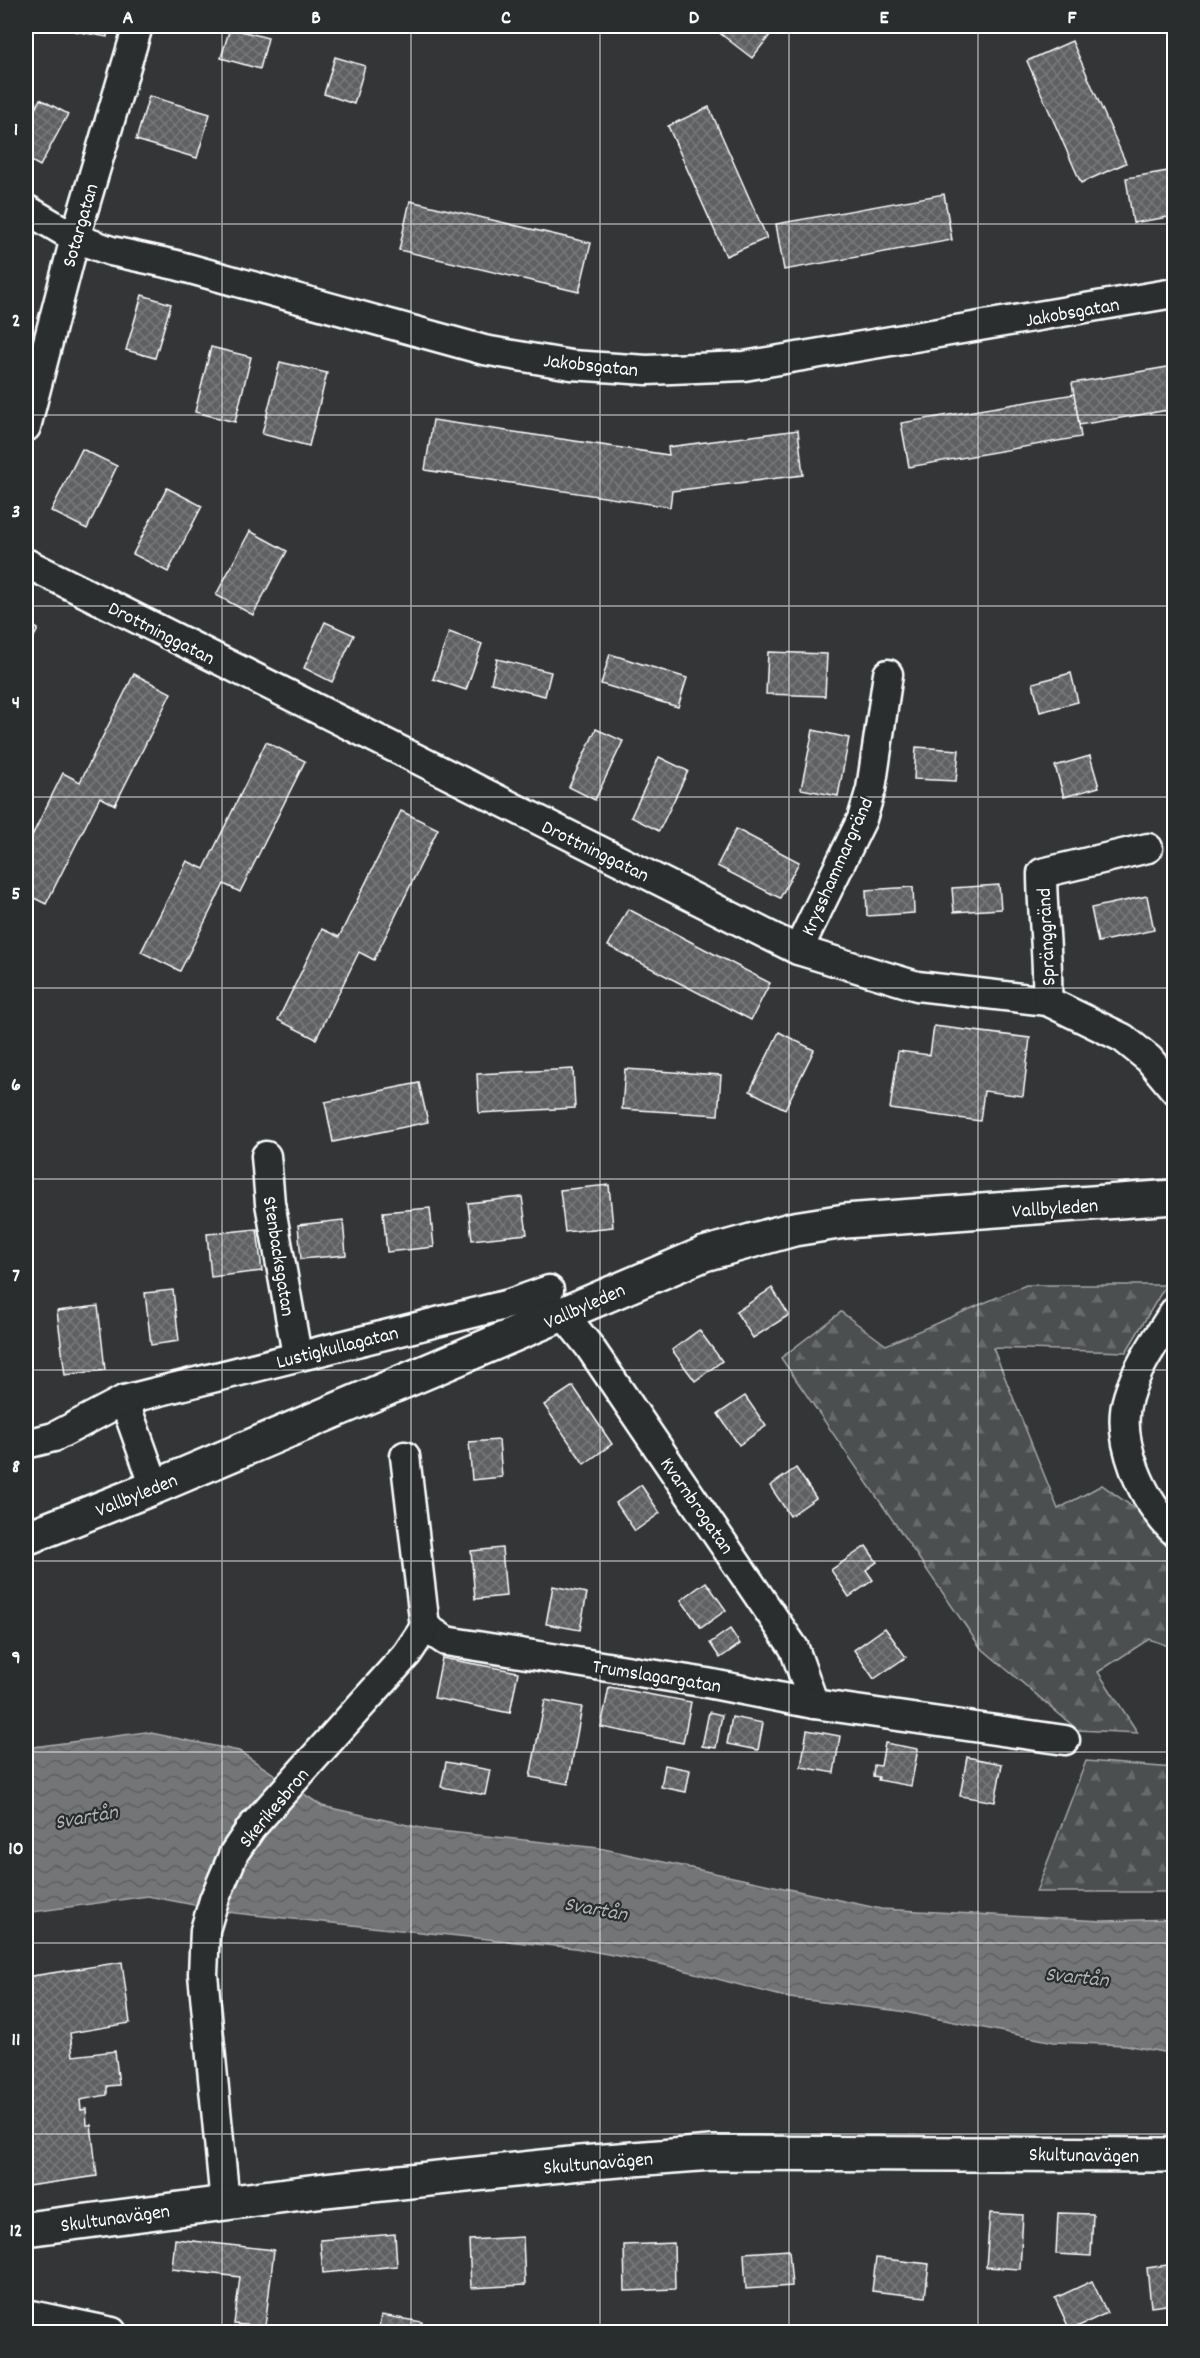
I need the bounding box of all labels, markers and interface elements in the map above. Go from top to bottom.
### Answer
text: A [123,5,134,33]
text: B [311,5,321,33]
text: C [501,5,511,33]
text: D [689,5,700,33]
text: E [879,5,889,33]
text: F [1068,5,1078,33]
text: 1 [14,117,18,145]
street label: Sotargatan [57,181,107,271]
street label: Jakobsgatan [1023,292,1122,336]
text: 2 [12,308,20,336]
street label: Jakobsgatan [542,348,639,386]
text: 3 [12,499,20,527]
street label: Drottninggatan [102,596,219,674]
text: 4 [12,690,20,718]
street label: Krysshammargränd [796,793,882,941]
street label: Drottninggatan [536,815,653,891]
text: 5 [11,881,21,909]
street label: Spränggränd [1031,887,1065,987]
text: 6 [11,1072,21,1100]
street label: Vallbyleden [1011,1193,1099,1227]
street label: Stenbacksgatan [254,1194,300,1318]
text: 7 [12,1263,20,1291]
street label: Vallbyleden [540,1277,630,1338]
street label: Lustigkullagatan [274,1320,402,1378]
street label: Kvarnbrogatan [652,1453,739,1561]
text: 8 [12,1454,20,1482]
street label: Vallbyleden [92,1468,182,1526]
text: 9 [11,1645,21,1673]
street label: Trumslagargatan [590,1654,723,1702]
street label: Skerikesbron [234,1763,317,1855]
water label: Svartån [53,1798,122,1839]
text: 10 [8,1836,24,1864]
water label: Svartån [562,1891,631,1931]
water label: Svartån [1043,1961,1111,1997]
text: 11 [12,2027,20,2055]
street label: Skultunavägen [1029,2142,1139,2172]
street label: Skultunavägen [542,2146,654,2184]
street label: Skultunavägen [59,2198,172,2241]
text: 12 [9,2218,23,2246]

